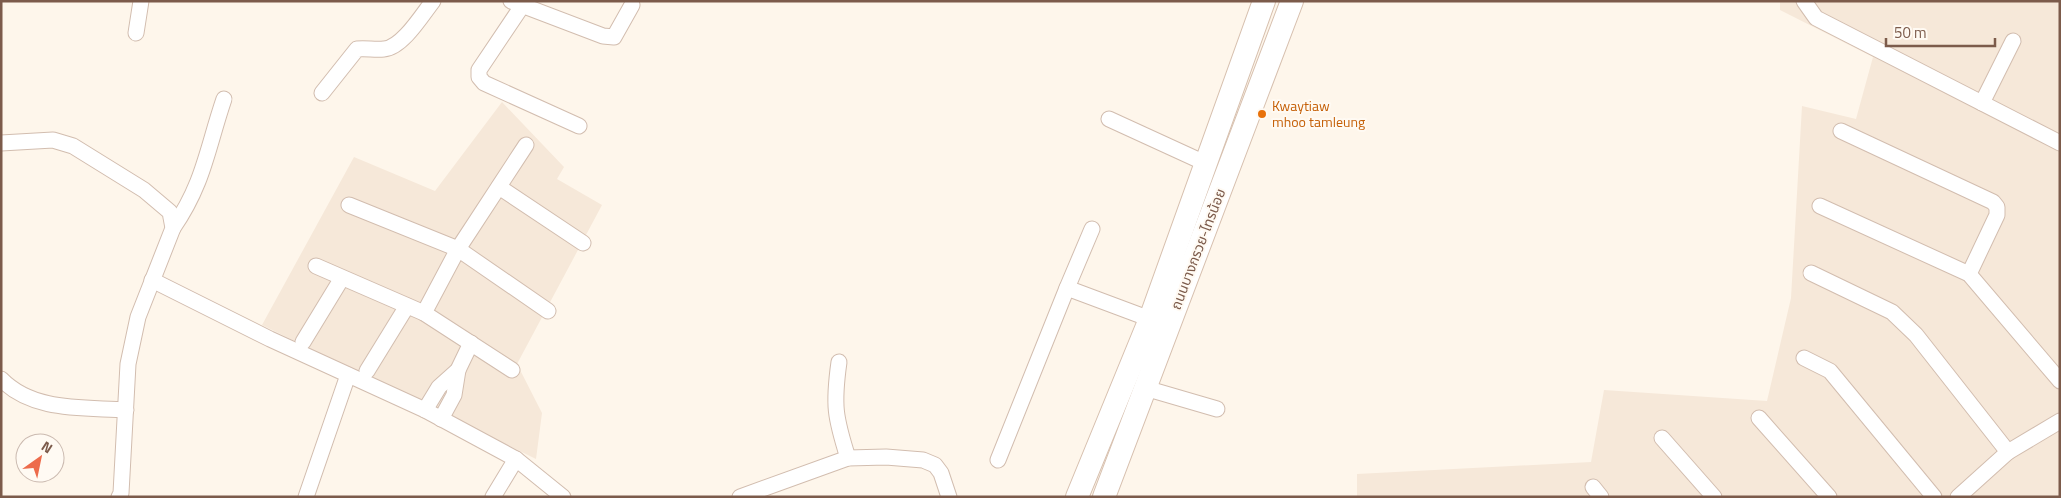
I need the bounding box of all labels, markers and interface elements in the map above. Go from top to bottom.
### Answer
scale bar [1886,15,1995,47]
text: 50 m [1894,21,1927,44]
place label: Kwaytiaw mhoo tamleung [1272,95,1365,132]
marker: Kwaytiaw mhoo tamleung [1256,108,1268,120]
street label: ถนนบางกรวย-ไทรน้อย [1165,185,1230,313]
north arrow [15,433,65,483]
text: N [38,435,57,458]

